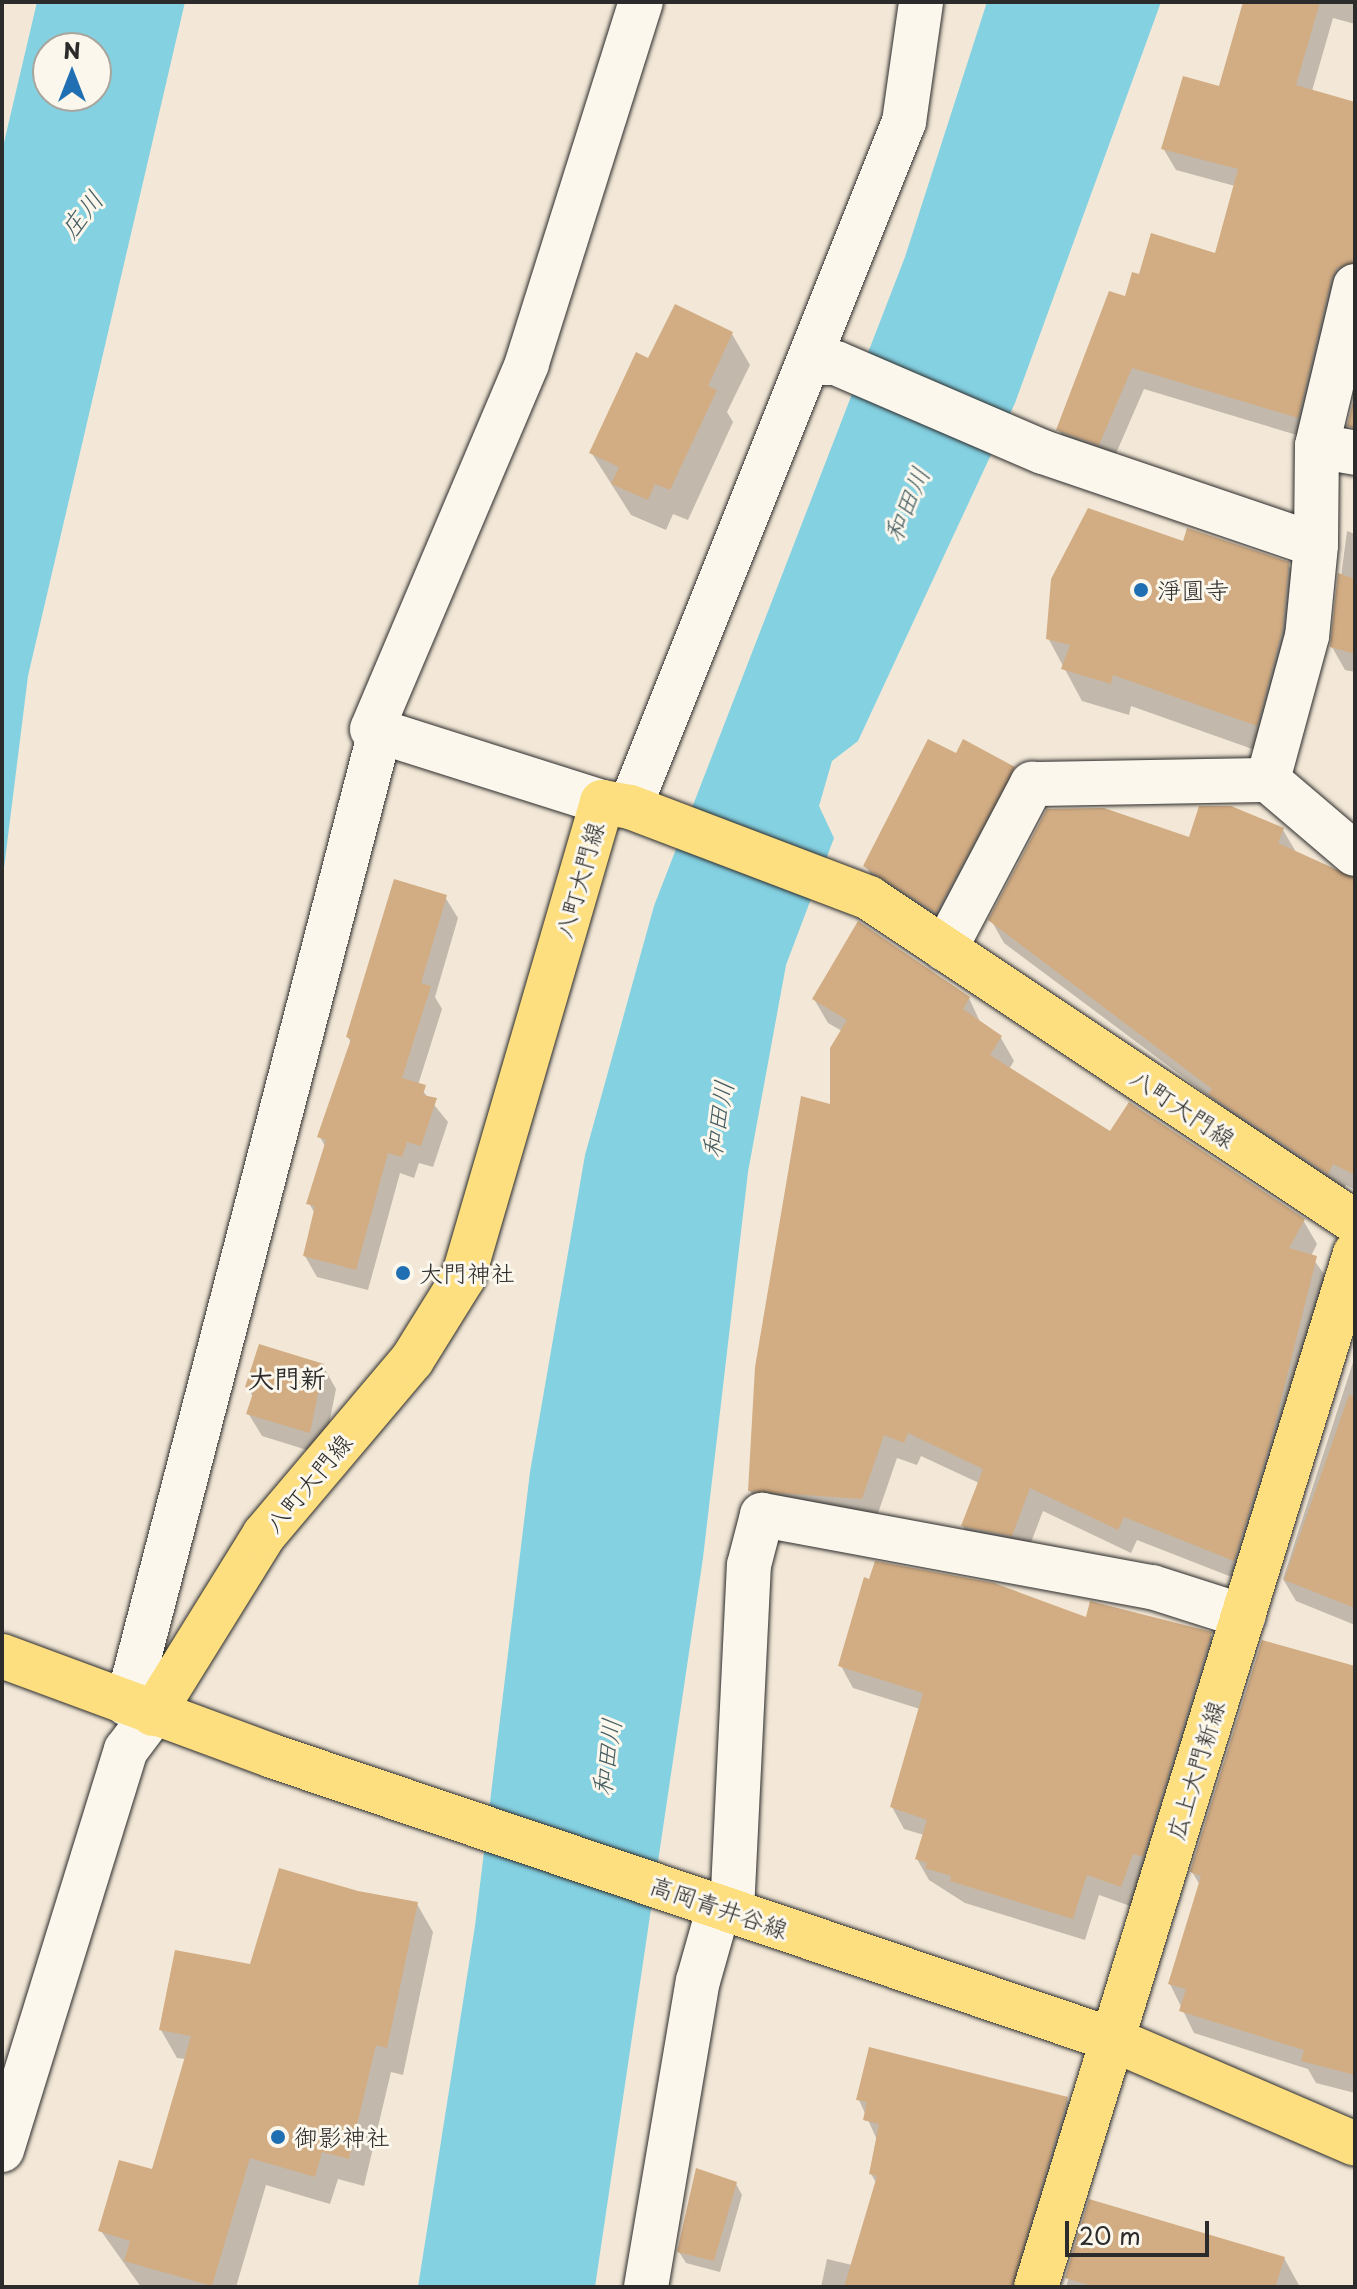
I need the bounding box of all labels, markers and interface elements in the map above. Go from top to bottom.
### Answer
north arrow [32,32,112,112]
text: N [63,33,81,66]
water label: 庄川 [53,184,109,244]
water label: 和田川 [876,462,936,546]
place label: 淨圓寺 [1157,576,1229,604]
marker: 淨圓寺 [1132,581,1150,599]
street label: 八町大門線 [549,818,609,942]
street label: 八町大門線 [1125,1063,1241,1153]
water label: 和田川 [695,1078,739,1160]
place label: 大門神社 [419,1259,515,1287]
marker: 大門神社 [394,1264,412,1282]
district label: 大門新 [248,1362,326,1394]
street label: 八町大門線 [258,1428,358,1538]
street label: 広上大門新線 [1160,1697,1230,1843]
water label: 和田川 [585,1716,627,1798]
street label: 高岡青井谷線 [646,1870,792,1944]
place label: 御影神社 [294,2123,390,2151]
marker: 御影神社 [269,2128,287,2146]
scale bar [1069,2205,1213,2255]
text: 20 m [1079,2217,1141,2253]

